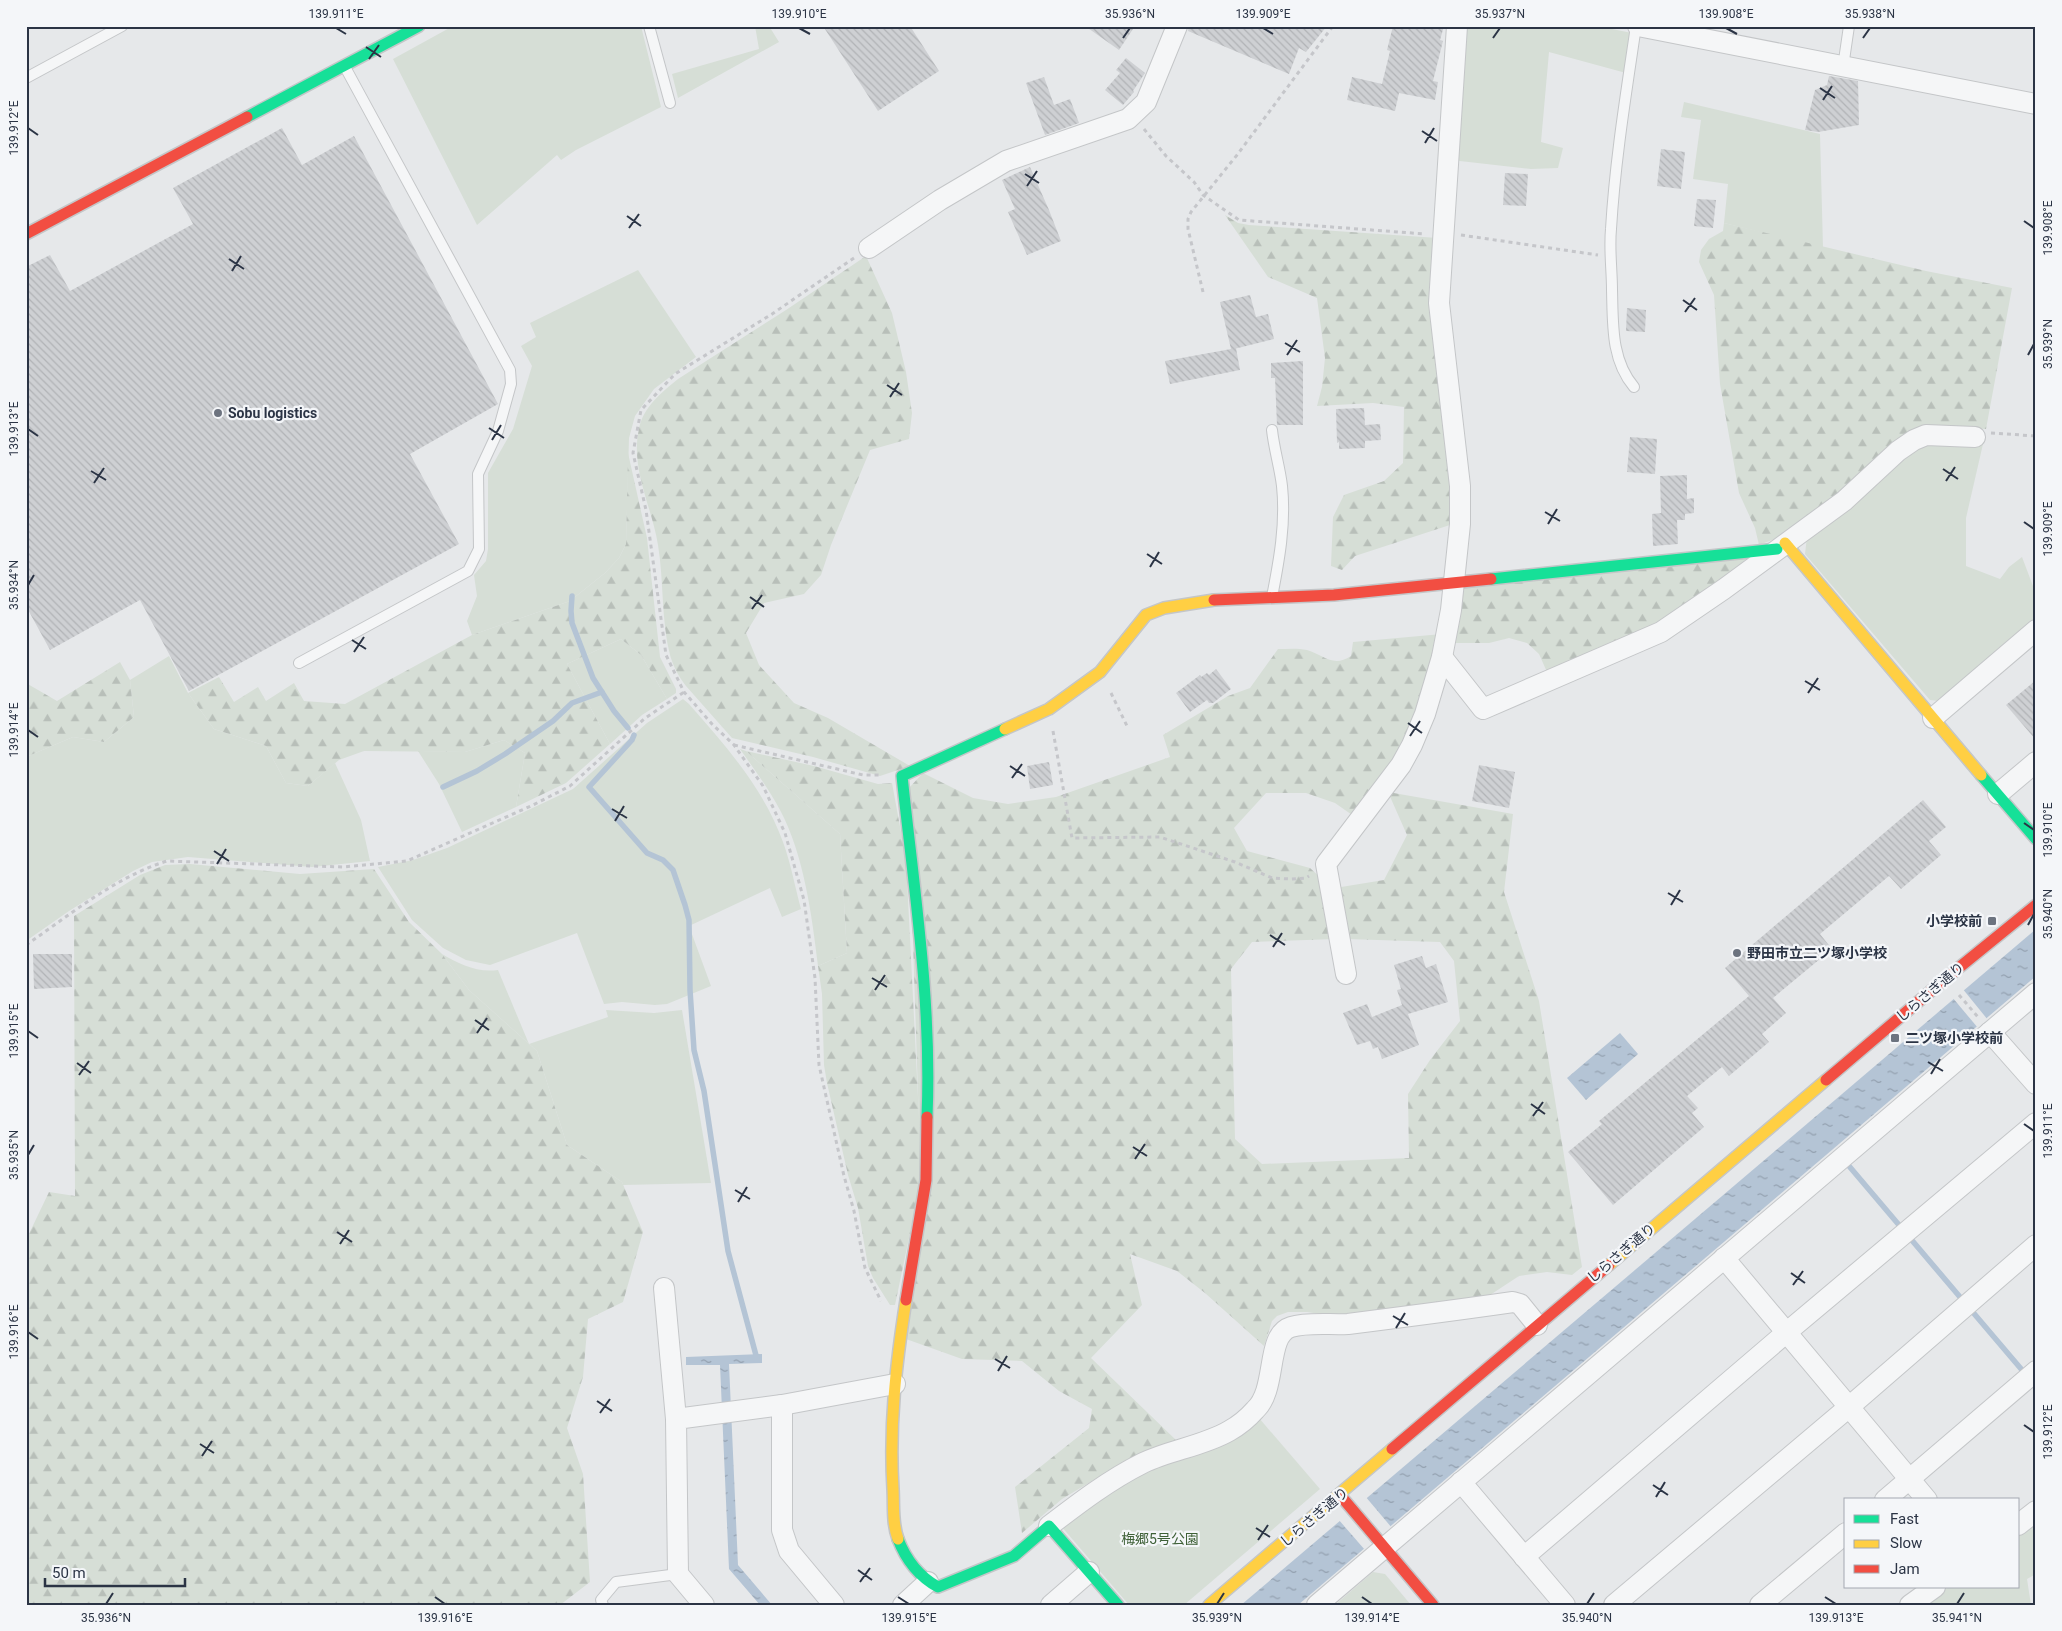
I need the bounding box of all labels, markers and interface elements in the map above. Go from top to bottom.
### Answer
text: 139.911°E [309,7,364,21]
text: 139.910°E [772,7,827,21]
text: 35.936°N [1105,7,1155,21]
text: 139.909°E [1236,7,1291,21]
text: 35.937°N [1475,7,1525,21]
text: 139.908°E [1699,7,1754,21]
text: 35.938°N [1845,7,1895,21]
text: 139.912°E [7,100,21,155]
text: 139.908°E [2041,200,2055,255]
text: 35.939°N [2041,319,2055,369]
text: 139.913°E [7,401,21,456]
place label: Sobu logistics [228,405,317,421]
marker: Sobu logistics [212,407,224,419]
text: 139.909°E [2041,501,2055,556]
text: 35.934°N [7,560,21,610]
text: 139.914°E [7,702,21,757]
text: 139.910°E [2041,802,2055,857]
text: 35.940°N [2041,889,2055,939]
place label: 小学校前 [1926,913,1982,929]
marker: 小学校前 [1986,915,1998,927]
place label: 野田市立二ツ塚小学校 [1747,945,1887,961]
marker: 野田市立二ツ塚小学校 [1731,947,1743,959]
street label: しらさぎ通り [1893,959,1967,1025]
text: 139.915°E [7,1003,21,1058]
place label: 二ツ塚小学校前 [1905,1030,2003,1046]
marker: 二ツ塚小学校前 [1889,1032,1901,1044]
text: 139.911°E [2041,1103,2055,1158]
text: 35.935°N [7,1130,21,1180]
street label: しらさぎ通り [1584,1220,1658,1286]
text: 139.916°E [7,1304,21,1359]
text: 139.912°E [2041,1404,2055,1459]
street label: しらさぎ通り [1277,1484,1351,1550]
legend [1844,1498,2020,1588]
text: Fast [1890,1510,1919,1528]
park label: 梅郷5号公園 [1121,1531,1199,1547]
text: Slow [1890,1534,1922,1552]
scale bar [45,1556,185,1588]
text: Jam [1890,1560,1920,1578]
text: 50 m [52,1564,86,1582]
text: 35.936°N [81,1611,131,1625]
text: 139.916°E [418,1611,473,1625]
text: 139.915°E [882,1611,937,1625]
text: 35.939°N [1192,1611,1242,1625]
text: 139.914°E [1345,1611,1400,1625]
text: 35.940°N [1562,1611,1612,1625]
text: 139.913°E [1809,1611,1864,1625]
text: 35.941°N [1932,1611,1982,1625]

